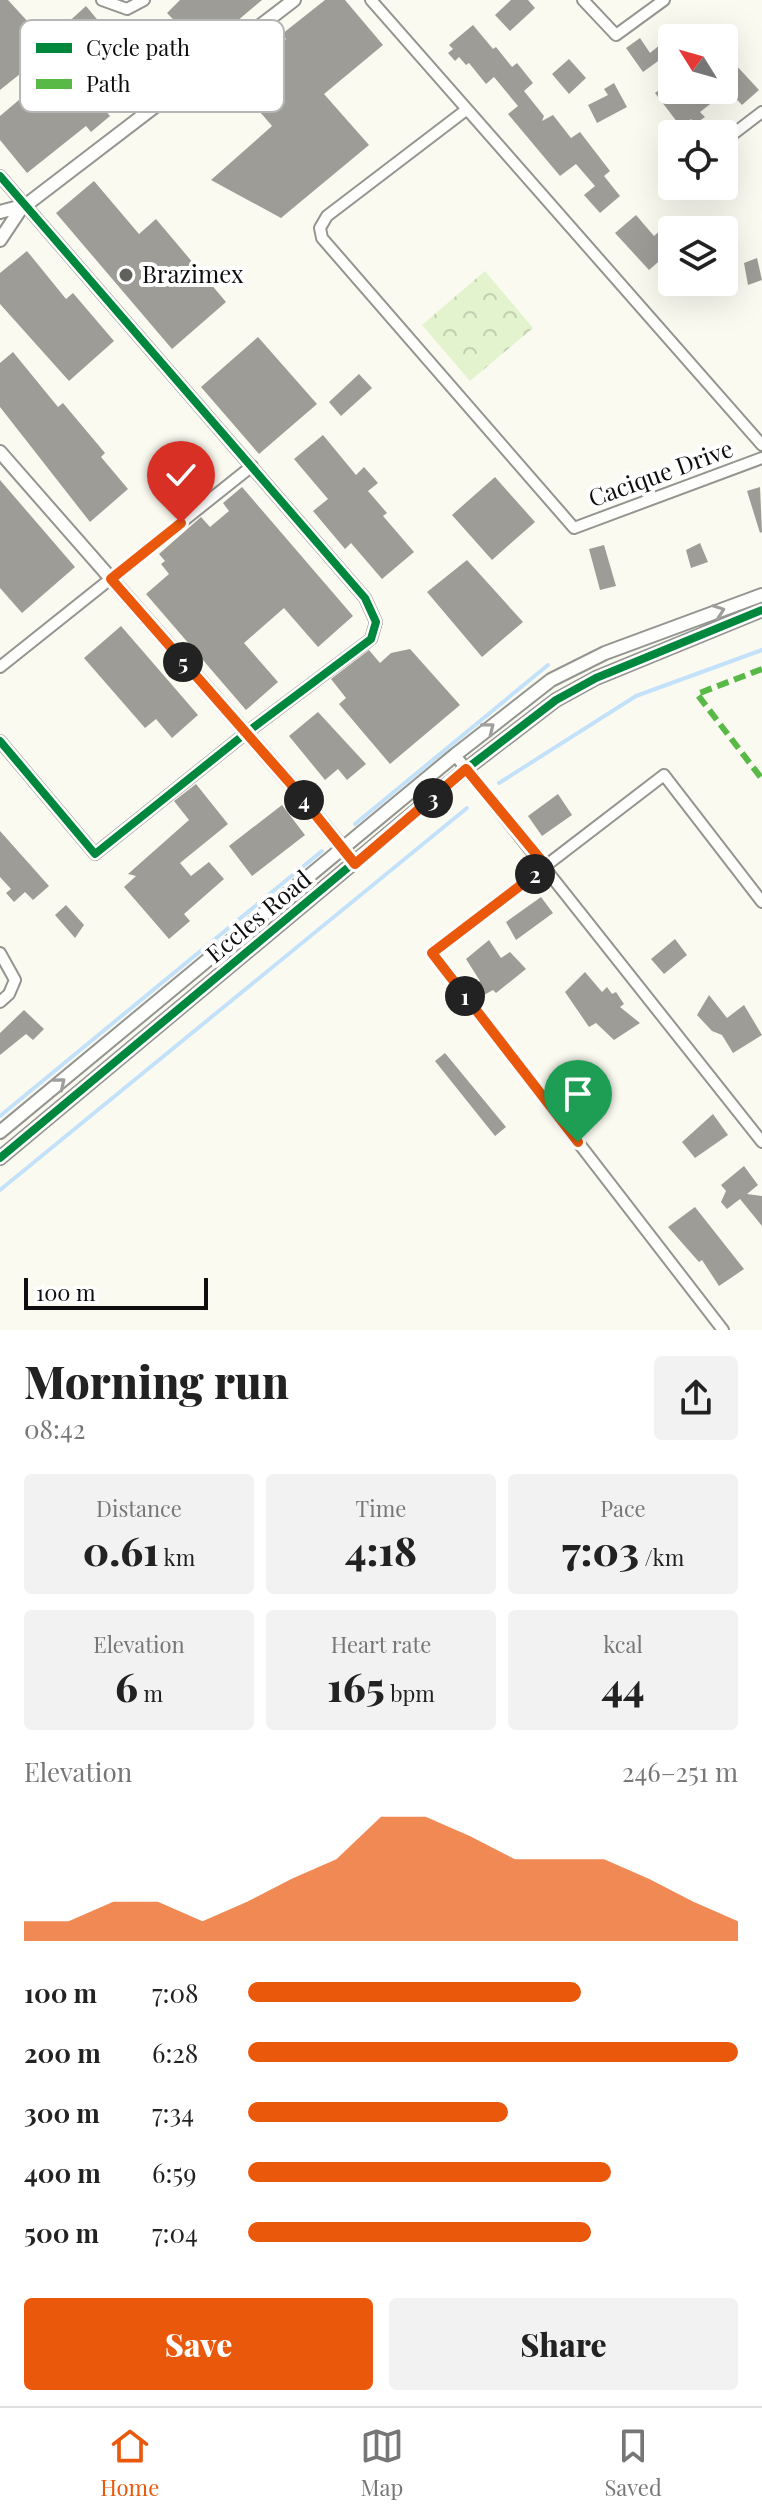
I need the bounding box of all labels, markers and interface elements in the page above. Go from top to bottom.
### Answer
legend [20,20,284,112]
north arrow [658,24,738,104]
map controls [658,24,738,296]
text: Cycle path [86,32,190,62]
text: Path [86,68,130,98]
button: locate [658,120,738,200]
button: layers [658,216,738,296]
place label: Brazimex [142,257,244,289]
marker: Brazimex [117,266,135,284]
street label: Cacique Drive [584,431,737,513]
pin [147,441,215,523]
icon: check [159,453,203,497]
one-way arrow [711,604,725,621]
pin: 5 [163,642,203,682]
text: 5 [178,647,188,677]
one-way arrow [480,724,495,738]
pin: 3 [413,778,453,818]
pin: 4 [284,780,324,820]
text: 3 [428,783,438,813]
text: 4 [298,785,310,815]
pin: 2 [515,854,555,894]
text: 2 [529,859,541,889]
street label: Eccles Road [198,862,317,969]
pin: 1 [445,976,485,1016]
text: 1 [461,981,469,1011]
pin [544,1060,612,1142]
icon: arrive [556,1072,600,1116]
one-way arrow [51,1078,65,1093]
scale bar [24,1274,208,1310]
text: 100 m [36,1277,96,1307]
text: Morning run [24,1351,289,1410]
button: share [654,1356,738,1440]
text: 08:42 [24,1411,85,1446]
text: Distance [96,1493,182,1523]
text: Time [356,1493,406,1523]
text: Pace [600,1493,646,1523]
text: 0.61 [83,1523,159,1576]
text: 4:18 [345,1523,417,1576]
text: 7:03 [562,1523,639,1576]
text: km [159,1542,195,1572]
text: /km [639,1542,684,1572]
text: Elevation [93,1629,185,1659]
text: Heart rate [331,1629,431,1659]
text: kcal [603,1629,643,1659]
text: 6 [115,1659,138,1712]
text: 165 [327,1659,385,1712]
text: 44 [601,1659,645,1712]
text: m [138,1678,163,1708]
text: bpm [385,1678,435,1708]
text: Elevation [24,1754,132,1789]
text: 246–251 m [622,1754,738,1789]
text: 100 m [24,1975,97,2010]
text: 7:08 [152,1975,199,2010]
text: 200 m [24,2035,101,2070]
text: 6:28 [152,2035,198,2070]
text: 300 m [24,2095,100,2130]
text: 7:34 [152,2095,194,2130]
text: 400 m [24,2155,101,2190]
text: 6:59 [152,2155,196,2190]
text: 500 m [24,2215,99,2250]
text: 7:04 [152,2215,198,2250]
button: Save [24,2298,373,2390]
button: Share [389,2298,738,2390]
tab: Home [100,2424,159,2502]
tab: Map [360,2424,404,2502]
tab: Saved [604,2424,662,2502]

